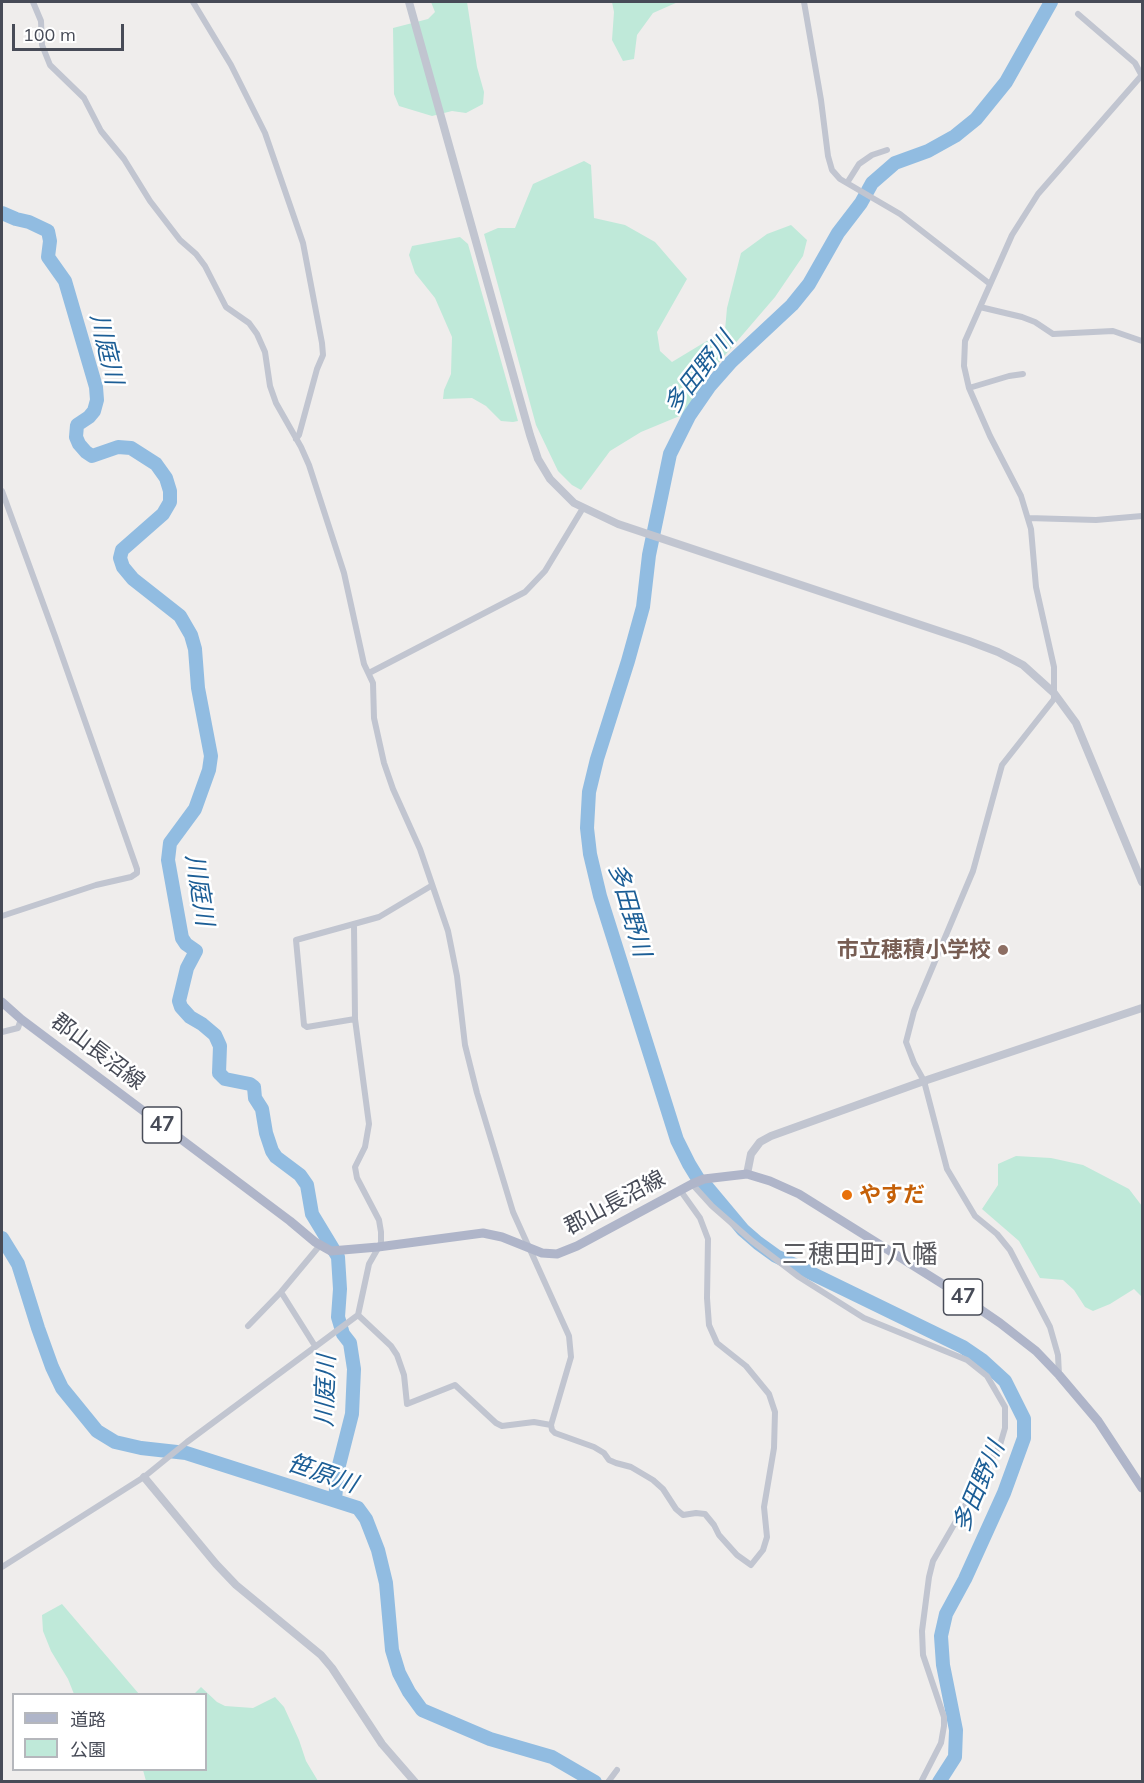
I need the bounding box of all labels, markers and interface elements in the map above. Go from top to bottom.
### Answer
scale bar [15,12,128,50]
text: 100 m [23,23,76,46]
water label: 川庭川 [84,311,128,387]
water label: 多田野川 [658,326,740,420]
water label: 川庭川 [179,852,219,928]
water label: 多田野川 [602,860,656,960]
place label: 市立穂積小学校 [837,937,991,963]
marker: 市立穂積小学校 [996,943,1010,957]
street label: 郡山長沼線 [46,1008,150,1096]
road number: 47 [142,1107,182,1143]
street label: 郡山長沼線 [560,1166,670,1240]
place label: やすだ [859,1182,925,1208]
marker: やすだ [840,1188,854,1202]
district label: 三穂田町八幡 [782,1239,938,1271]
road number: 47 [944,1279,982,1315]
water label: 川庭川 [310,1355,342,1427]
water label: 多田野川 [947,1437,1011,1537]
water label: 笹原川 [283,1449,361,1499]
legend [12,1693,207,1771]
text: 道路 [70,1708,106,1731]
text: 公園 [70,1738,106,1761]

